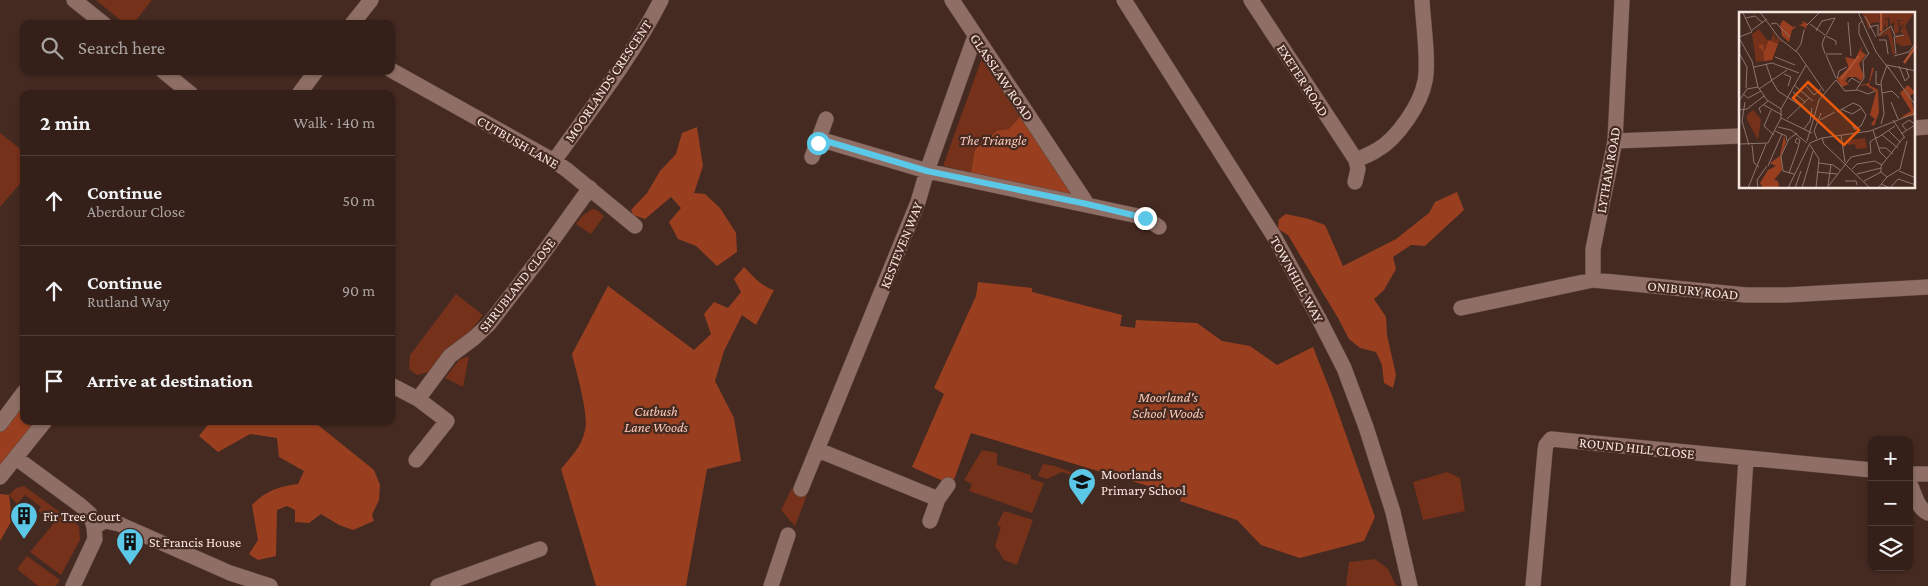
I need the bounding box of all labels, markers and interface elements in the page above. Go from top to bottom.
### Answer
inset map [1739,12,1916,189]
street label: MOORLANDS CRESCENT [561,17,655,145]
search box [20,20,395,75]
street label: GLASSLAW ROAD [967,31,1037,123]
icon: search [38,34,66,62]
text: Search here [78,37,165,58]
street label: EXETER ROAD [1274,41,1332,119]
text: 2 min [40,111,91,135]
street label: CUTBUSH LANE [474,112,562,172]
text: Walk · 140 m [294,114,375,131]
street label: LYTHAM ROAD [1593,126,1623,214]
route start [807,132,830,155]
park label: The Triangle [959,132,1027,148]
text: Continue [87,182,162,203]
icon: ahead [40,187,68,215]
text: 50 m [343,192,375,209]
street label: KESTEVEN WAY [876,199,926,291]
text: Aberdour Close [87,203,185,220]
route end [1134,207,1157,230]
street label: TOWNHILL WAY [1267,233,1328,325]
street label: SHRUBLAND CLOSE [475,235,559,335]
text: Continue [87,272,162,293]
icon: ahead [40,277,68,305]
street label: ONIBURY ROAD [1647,277,1739,303]
text: 90 m [342,282,375,299]
text: Rutland Way [87,293,170,310]
icon: arrive [40,367,68,395]
text: Arrive at destination [87,370,253,391]
park label: Moorland's School Woods [1132,389,1204,421]
park label: Cutbush Lane Woods [624,403,689,435]
street label: ROUND HILL CLOSE [1578,434,1696,462]
map controls [1868,436,1913,571]
button: + [1868,436,1913,481]
place label: Moorlands Primary School [1101,466,1186,498]
school or university icon: Moorlands Primary School [1067,467,1097,506]
button: − [1868,481,1913,526]
building icon: Fir Tree Court [9,501,39,540]
place label: Fir Tree Court [43,508,121,524]
button: layers [1868,526,1913,571]
building icon: St Francis House [115,527,145,566]
place label: St Francis House [149,534,241,550]

